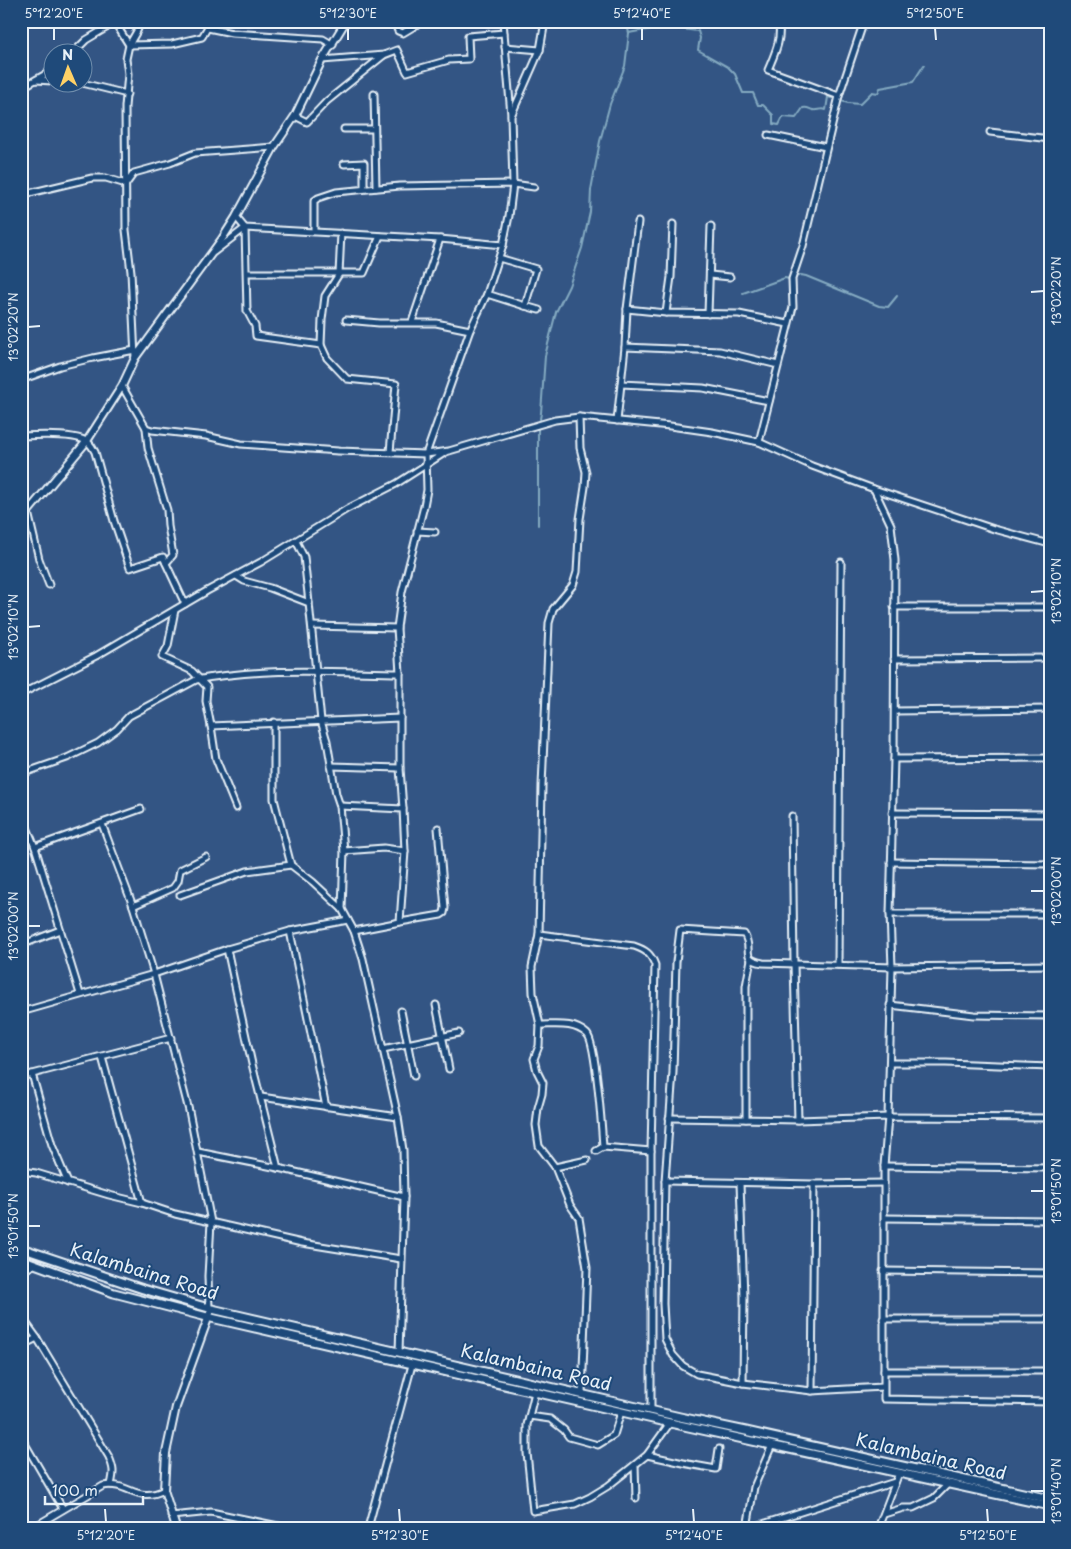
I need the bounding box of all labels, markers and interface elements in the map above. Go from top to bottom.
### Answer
text: 5°12'20"E [25,4,83,22]
text: 5°12'30"E [319,4,377,22]
text: 5°12'40"E [613,4,671,22]
text: 5°12'50"E [906,4,964,22]
north arrow [42,42,92,92]
text: N [62,44,73,65]
text: 13°02'20"N [1047,256,1065,326]
text: 13°02'20"N [4,292,22,362]
text: 13°02'10"N [1047,558,1065,624]
text: 13°02'10"N [4,594,22,660]
text: 13°02'00"N [1047,856,1065,926]
text: 13°02'00"N [4,891,22,961]
text: 13°01'50"N [1047,1158,1065,1224]
text: 13°01'50"N [4,1193,22,1259]
street label: Kalambaina Road [67,1235,222,1306]
street label: Kalambaina Road [458,1336,614,1397]
street label: Kalambaina Road [853,1425,1009,1486]
text: 13°01'40"N [1047,1458,1065,1524]
scale bar [45,1474,142,1506]
text: 100 m [52,1478,98,1501]
text: 5°12'20"E [77,1526,135,1544]
text: 5°12'30"E [371,1526,429,1544]
text: 5°12'40"E [665,1526,723,1544]
text: 5°12'50"E [959,1526,1017,1544]

